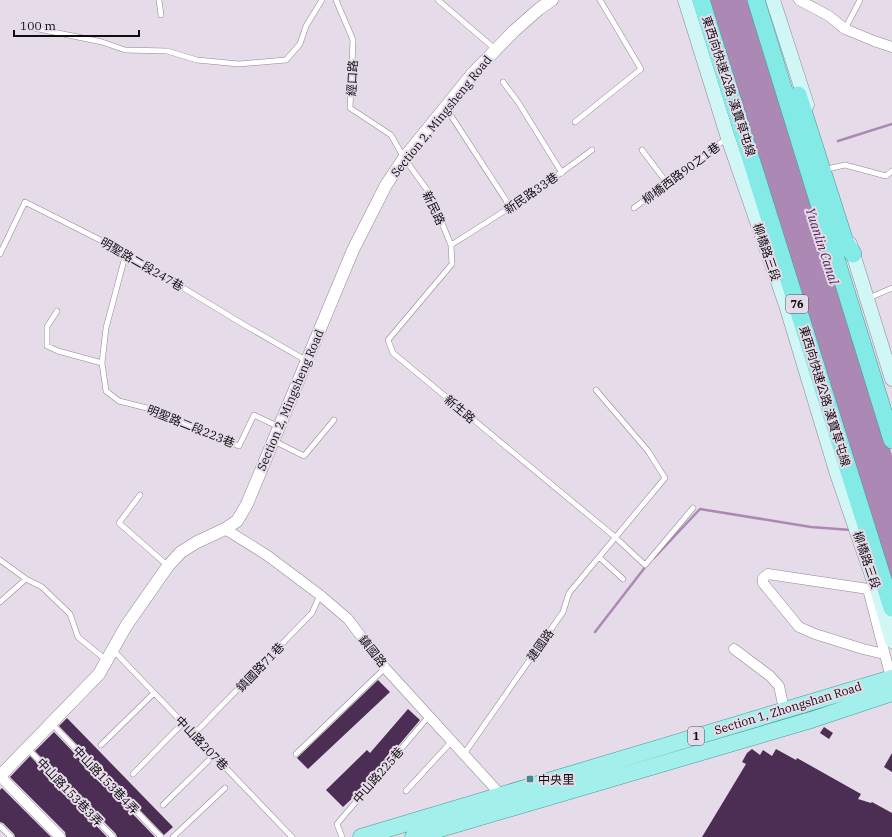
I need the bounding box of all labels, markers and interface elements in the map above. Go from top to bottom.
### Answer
scale bar [14,12,139,38]
street label: 東西向快速公路 漢寶草屯線 [699,14,759,158]
text: 100 m [20,18,56,33]
street label: Section 2, Mingsheng Road [387,52,495,180]
street label: 經口路 [344,60,360,96]
street label: 柳橋西路90之1巷 [639,139,723,207]
street label: 新民路33巷 [501,169,561,217]
street label: 新民路 [420,189,448,227]
water label: Yuanlin Canal [802,206,842,287]
street label: 柳橋路三段 [750,221,784,283]
street label: 明聖路二段247巷 [98,234,186,294]
road number: 76 [786,295,808,313]
street label: 東西向快速公路 漢寶草屯線 [796,324,854,468]
street label: Section 2, Mingsheng Road [253,327,327,473]
street label: 新生路 [441,392,479,426]
street label: 明聖路二段223巷 [145,402,237,450]
street label: 柳橋路三段 [850,529,884,591]
street label: 建國路 [524,626,556,664]
street label: 鎮國路 [356,632,390,670]
street label: 鎮國路71巷 [233,639,287,695]
street label: Section 1, Zhongshan Road [713,678,863,738]
street label: 中山路207巷 [172,713,232,773]
road number: 1 [688,727,704,745]
street label: 中山路153巷4弄 [70,743,142,817]
street label: 中山路225巷 [350,744,406,806]
street label: 中山路153巷3弄 [34,755,106,829]
place label: 中央里 [538,772,574,787]
marker: 中央里 [525,774,535,784]

